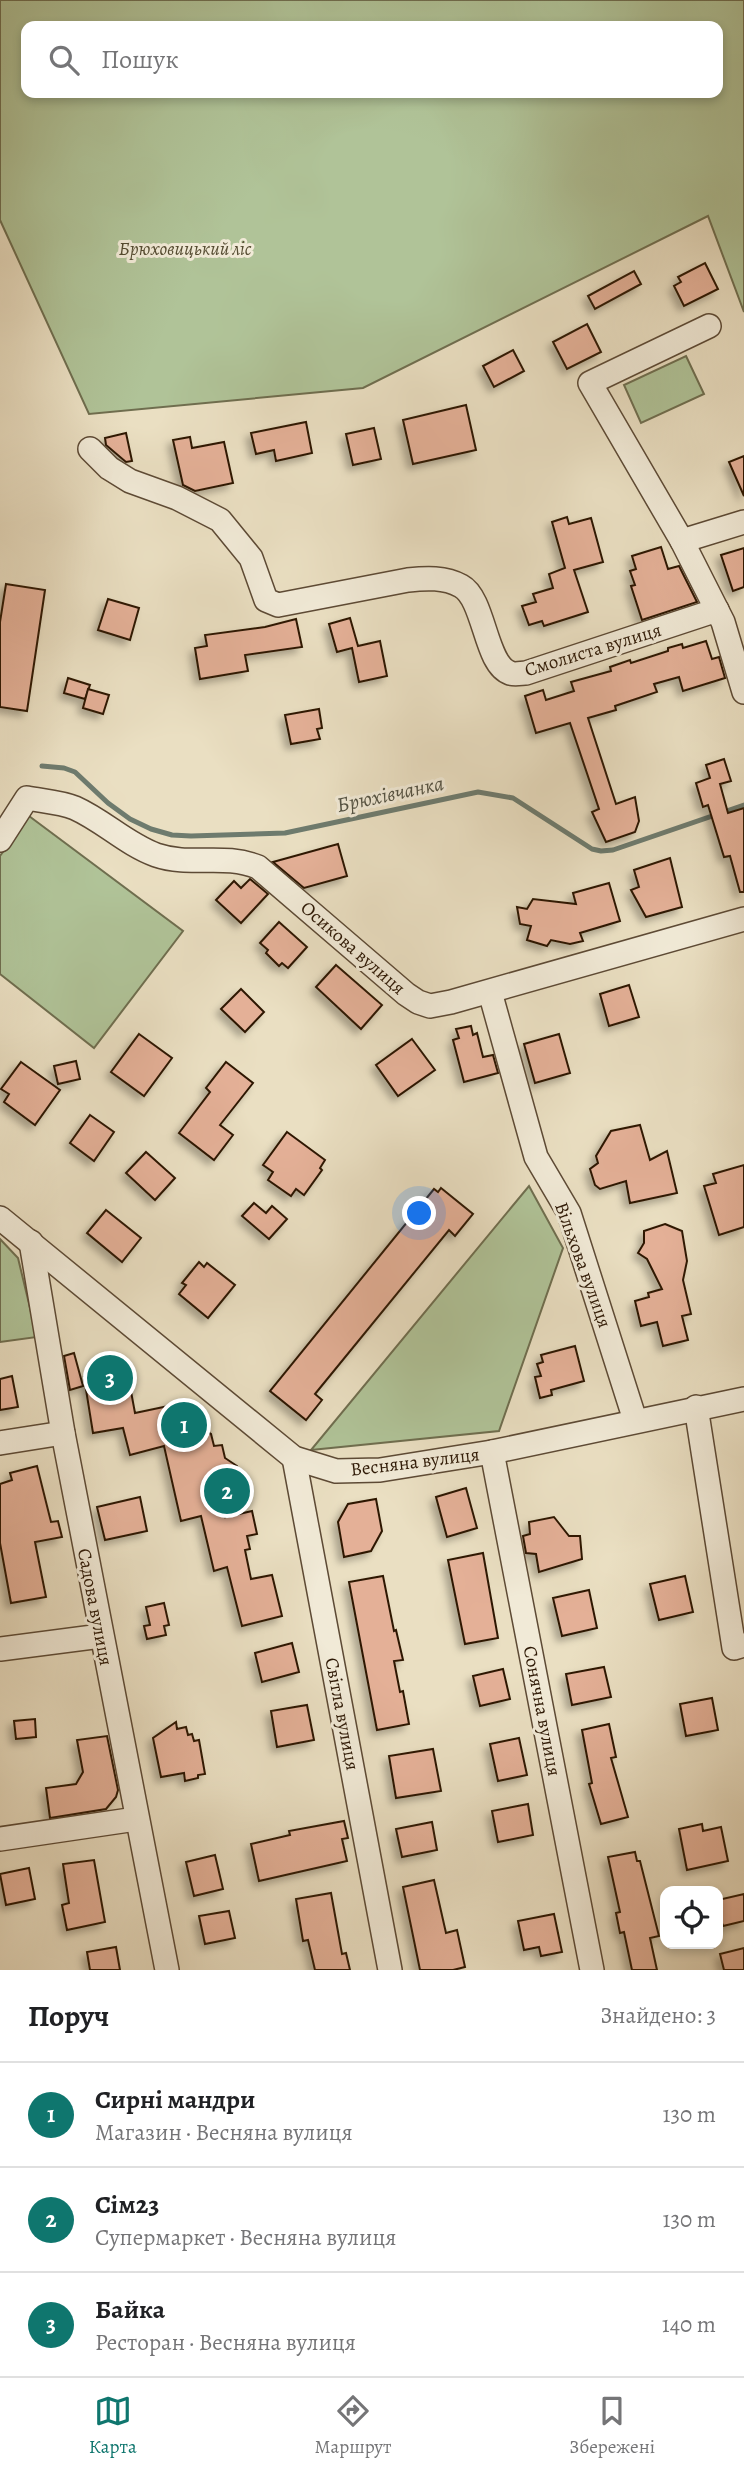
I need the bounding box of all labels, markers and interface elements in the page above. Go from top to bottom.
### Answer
search box [21,21,723,98]
icon: search [45,41,83,79]
text: Пошук [101,42,179,77]
park label: Брюховицький ліс [118,236,252,262]
street label: Смолиста вулиця [522,617,664,683]
water label: Брюхівчанка [334,769,446,819]
street label: Осикова вулиця [295,895,411,1001]
your location [402,1196,436,1230]
street label: Вільхова вулиця [548,1198,618,1332]
pin: 3 [87,1352,133,1404]
pin: 1 [161,1399,207,1451]
street label: Весняна вулиця [349,1441,481,1483]
pin: 2 [204,1465,250,1517]
street label: Садова вулиця [71,1546,119,1668]
street label: Сонячна вулиця [517,1644,567,1778]
street label: Світла вулиця [318,1655,366,1773]
map controls [660,1886,723,1949]
button: locate [660,1886,723,1949]
text: Поруч [28,1996,109,2036]
text: Знайдено: 3 [600,2000,716,2031]
text: Сирні мандри [95,2082,255,2117]
text: 1 [47,2099,55,2130]
text: 130 m [663,2099,716,2130]
text: Магазин · Весняна вулиця [95,2117,353,2148]
text: Сім23 [95,2187,160,2222]
text: 2 [45,2204,57,2235]
text: 130 m [663,2204,716,2235]
text: Супермаркет · Весняна вулиця [95,2222,396,2253]
text: Байка [95,2292,165,2327]
text: 3 [46,2309,56,2340]
text: 140 m [662,2309,716,2340]
text: Ресторан · Весняна вулиця [95,2327,356,2358]
tab: Карта [89,2392,137,2460]
tab: Маршрут [314,2392,391,2460]
tab: Збережені [569,2392,655,2460]

